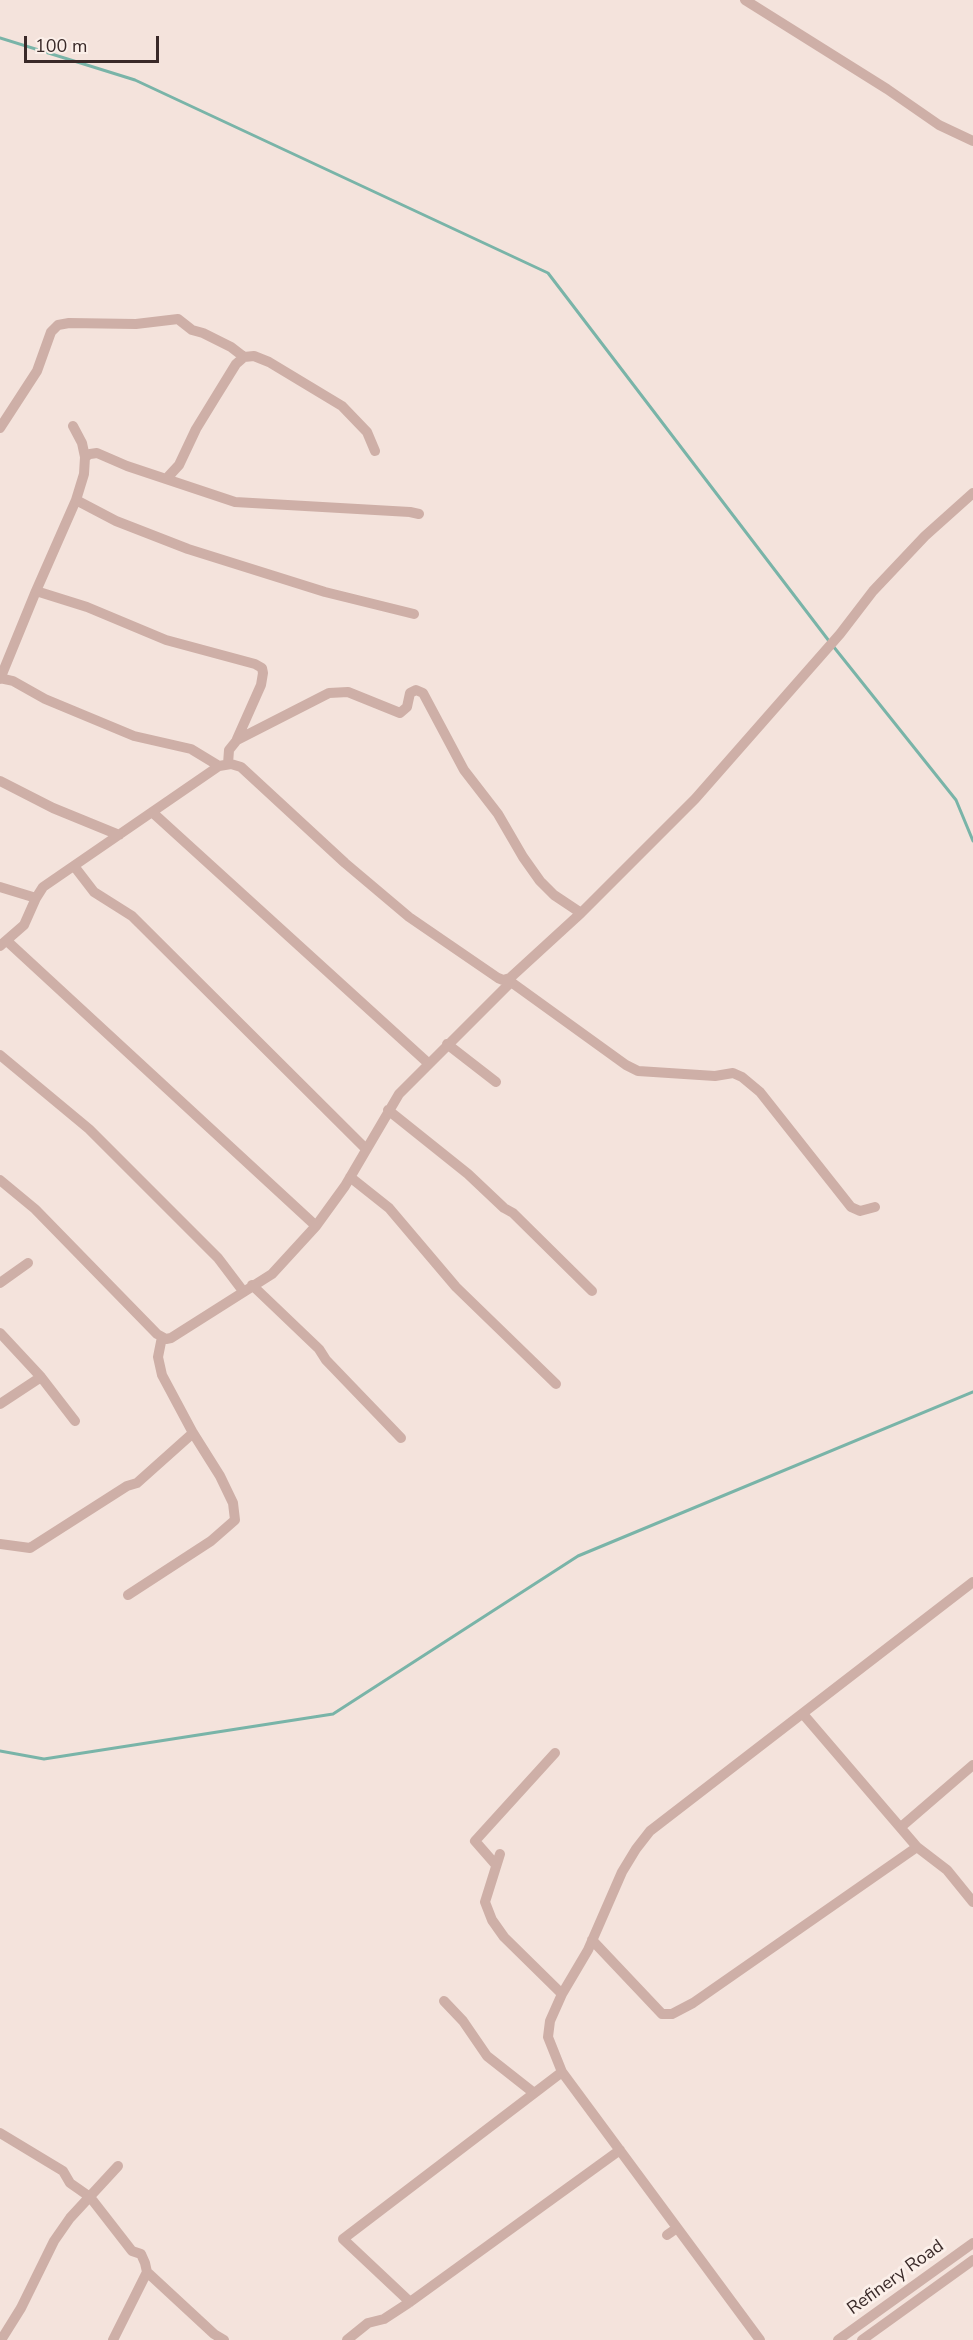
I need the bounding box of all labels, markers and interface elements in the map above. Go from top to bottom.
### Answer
scale bar [27,24,162,62]
text: 100 m [35,34,87,58]
street label: Refinery Road [844,2236,948,2320]

